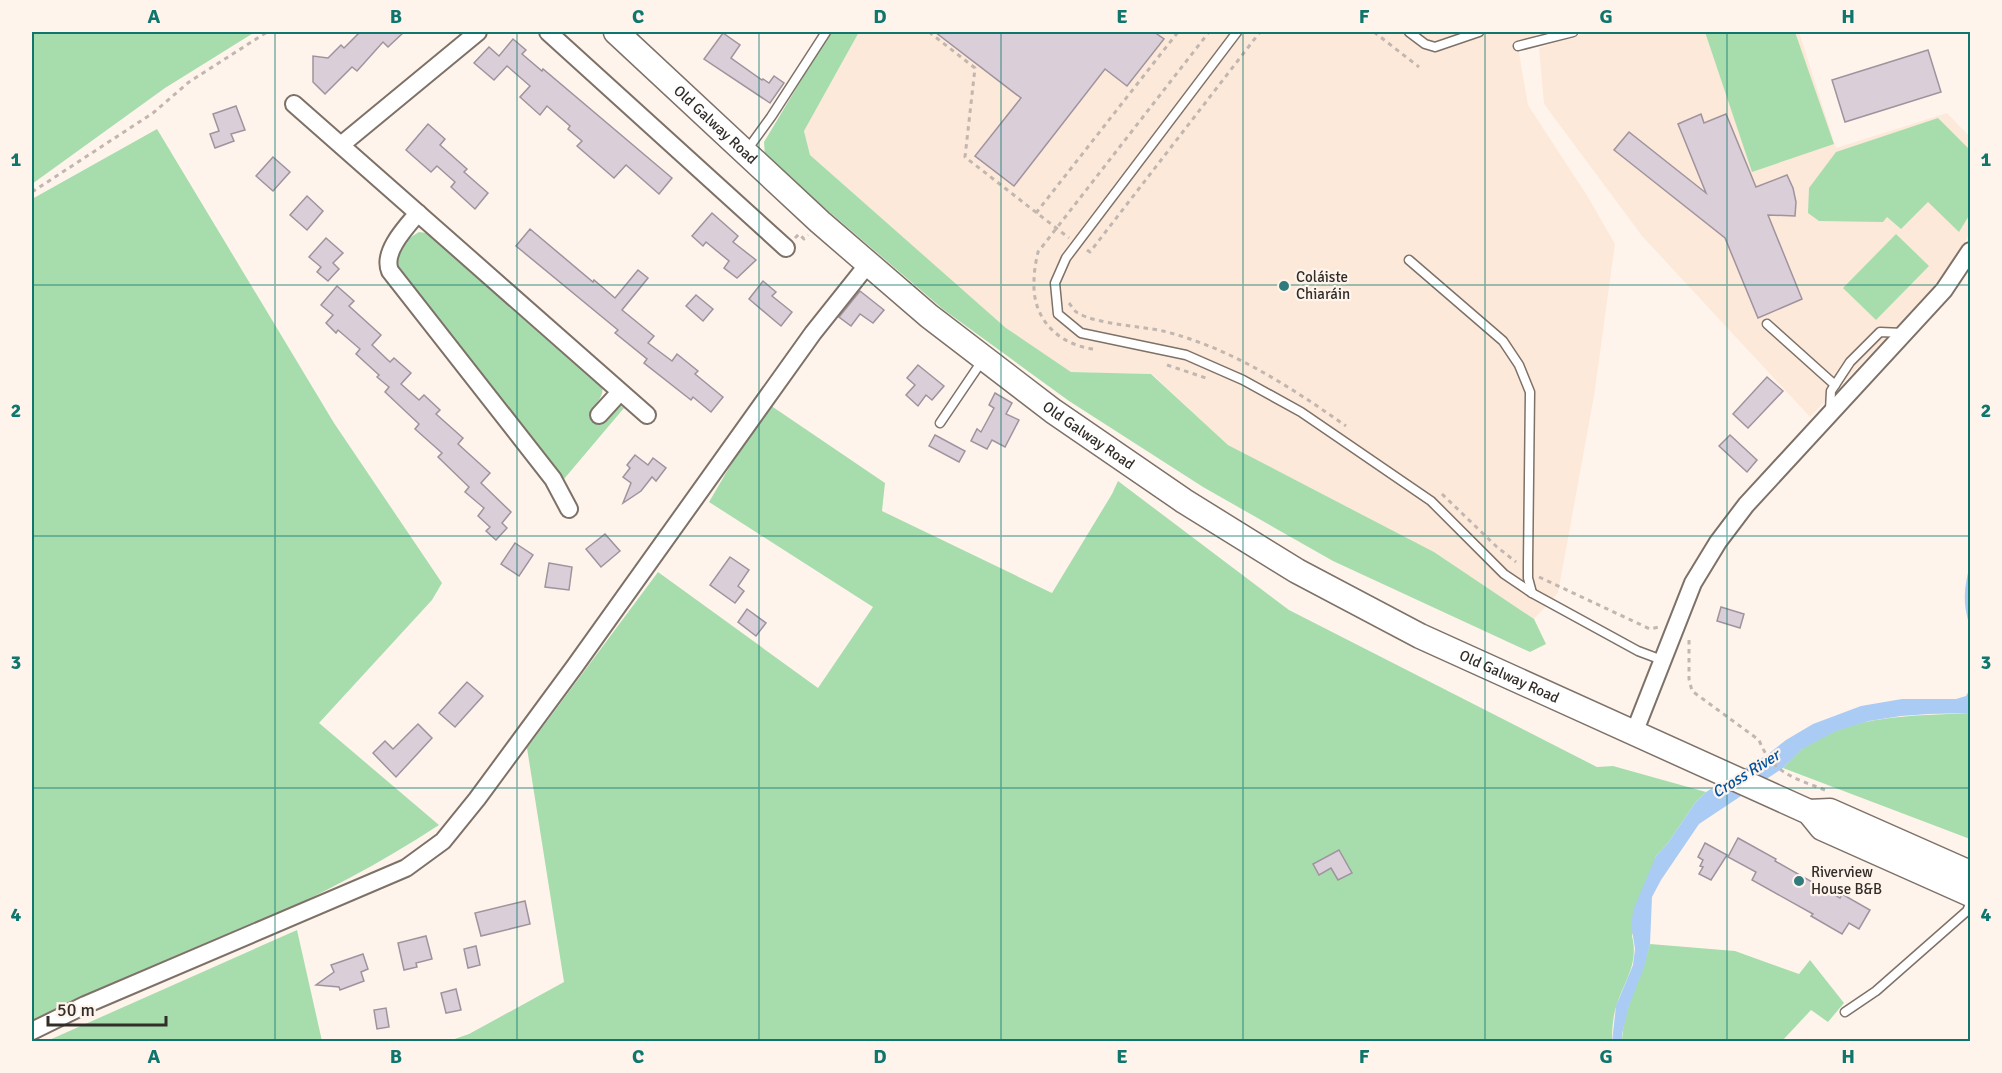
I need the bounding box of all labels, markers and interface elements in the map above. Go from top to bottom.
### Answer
text: A [148,4,161,29]
text: B [390,4,402,29]
text: C [632,4,644,29]
text: D [873,4,887,29]
text: E [1116,4,1128,29]
text: F [1359,4,1370,29]
text: G [1599,4,1613,29]
text: H [1841,4,1855,29]
street label: Old Galway Road [670,81,761,168]
text: 1 [11,147,22,172]
text: 1 [1981,147,1992,172]
place label: Coláiste Chiaráin [1296,268,1350,303]
marker: Coláiste Chiaráin [1277,279,1291,293]
street label: Old Galway Road [1039,397,1138,473]
text: 2 [11,398,21,423]
text: 2 [1981,398,1991,423]
street label: Old Galway Road [1457,646,1562,707]
text: 3 [11,650,21,675]
text: 3 [1981,650,1991,675]
water label: Cross River [1709,744,1785,803]
place label: Riverview House B&B [1811,863,1882,898]
marker: Riverview House B&B [1792,874,1806,888]
text: 4 [11,902,22,927]
text: 4 [1981,902,1992,927]
scale bar [48,989,166,1027]
text: 50 m [57,999,95,1021]
text: A [148,1044,161,1069]
text: B [390,1044,402,1069]
text: C [632,1044,644,1069]
text: D [873,1044,887,1069]
text: E [1116,1044,1128,1069]
text: F [1359,1044,1370,1069]
text: G [1599,1044,1613,1069]
text: H [1841,1044,1855,1069]

